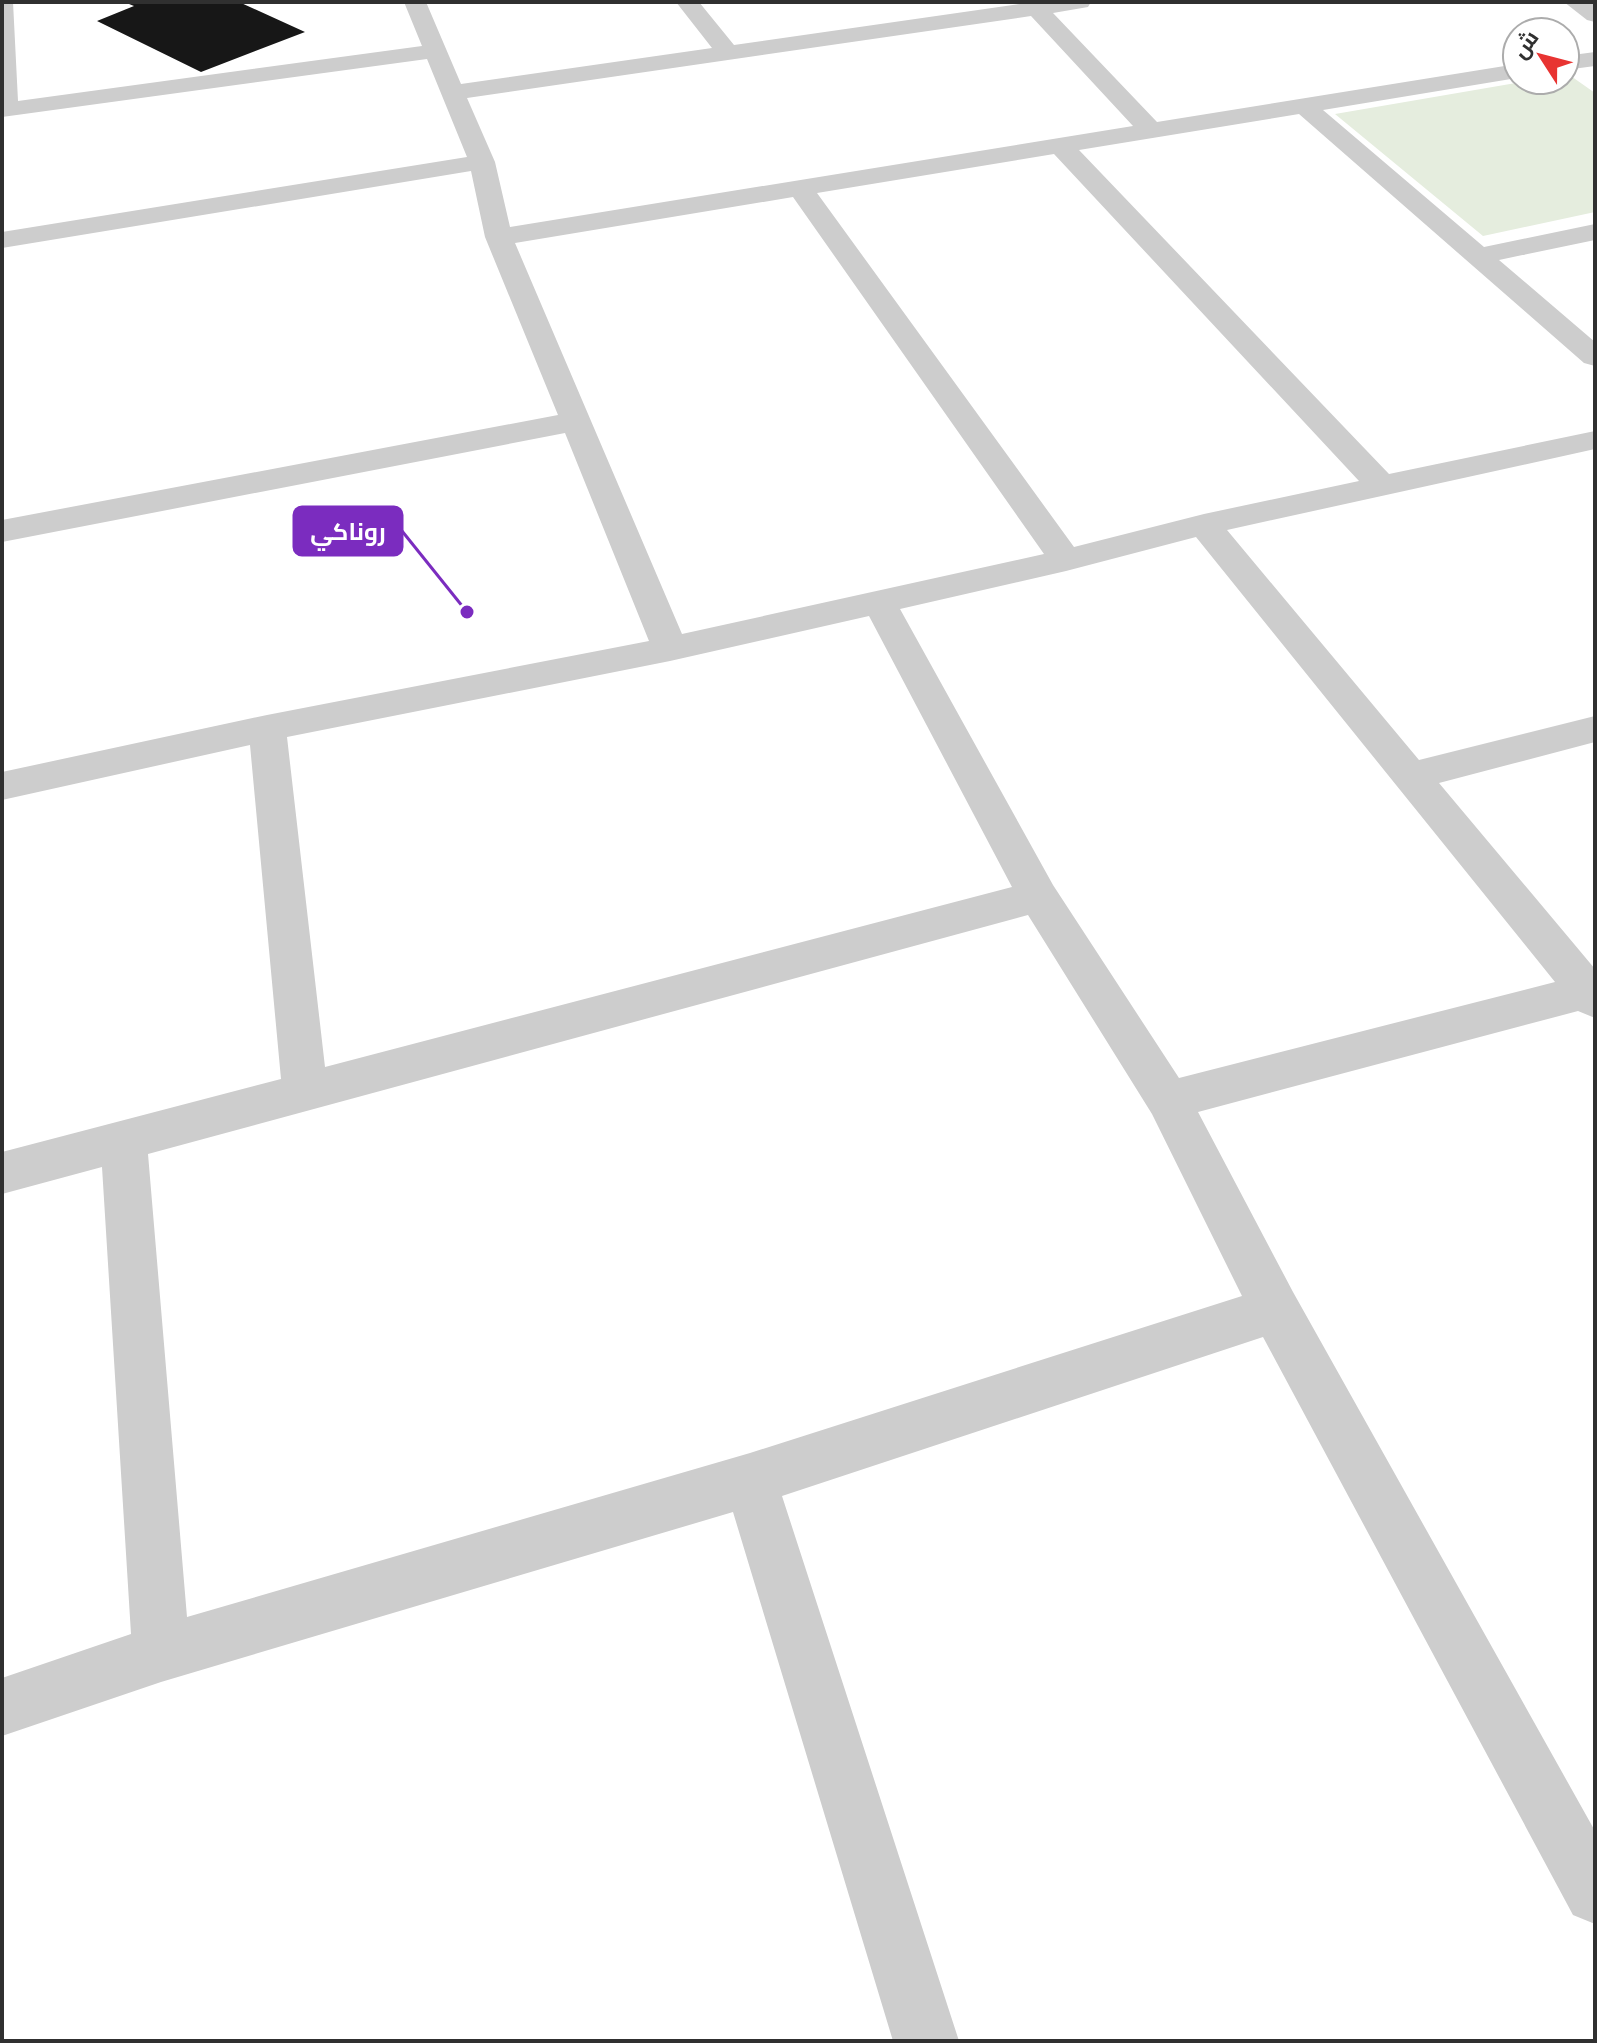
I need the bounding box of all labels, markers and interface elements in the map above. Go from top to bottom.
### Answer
north arrow [1501,16,1581,96]
text: ش [1507,26,1544,64]
callout: روناكي [294,507,402,555]
text: روناكي [310,518,386,551]

